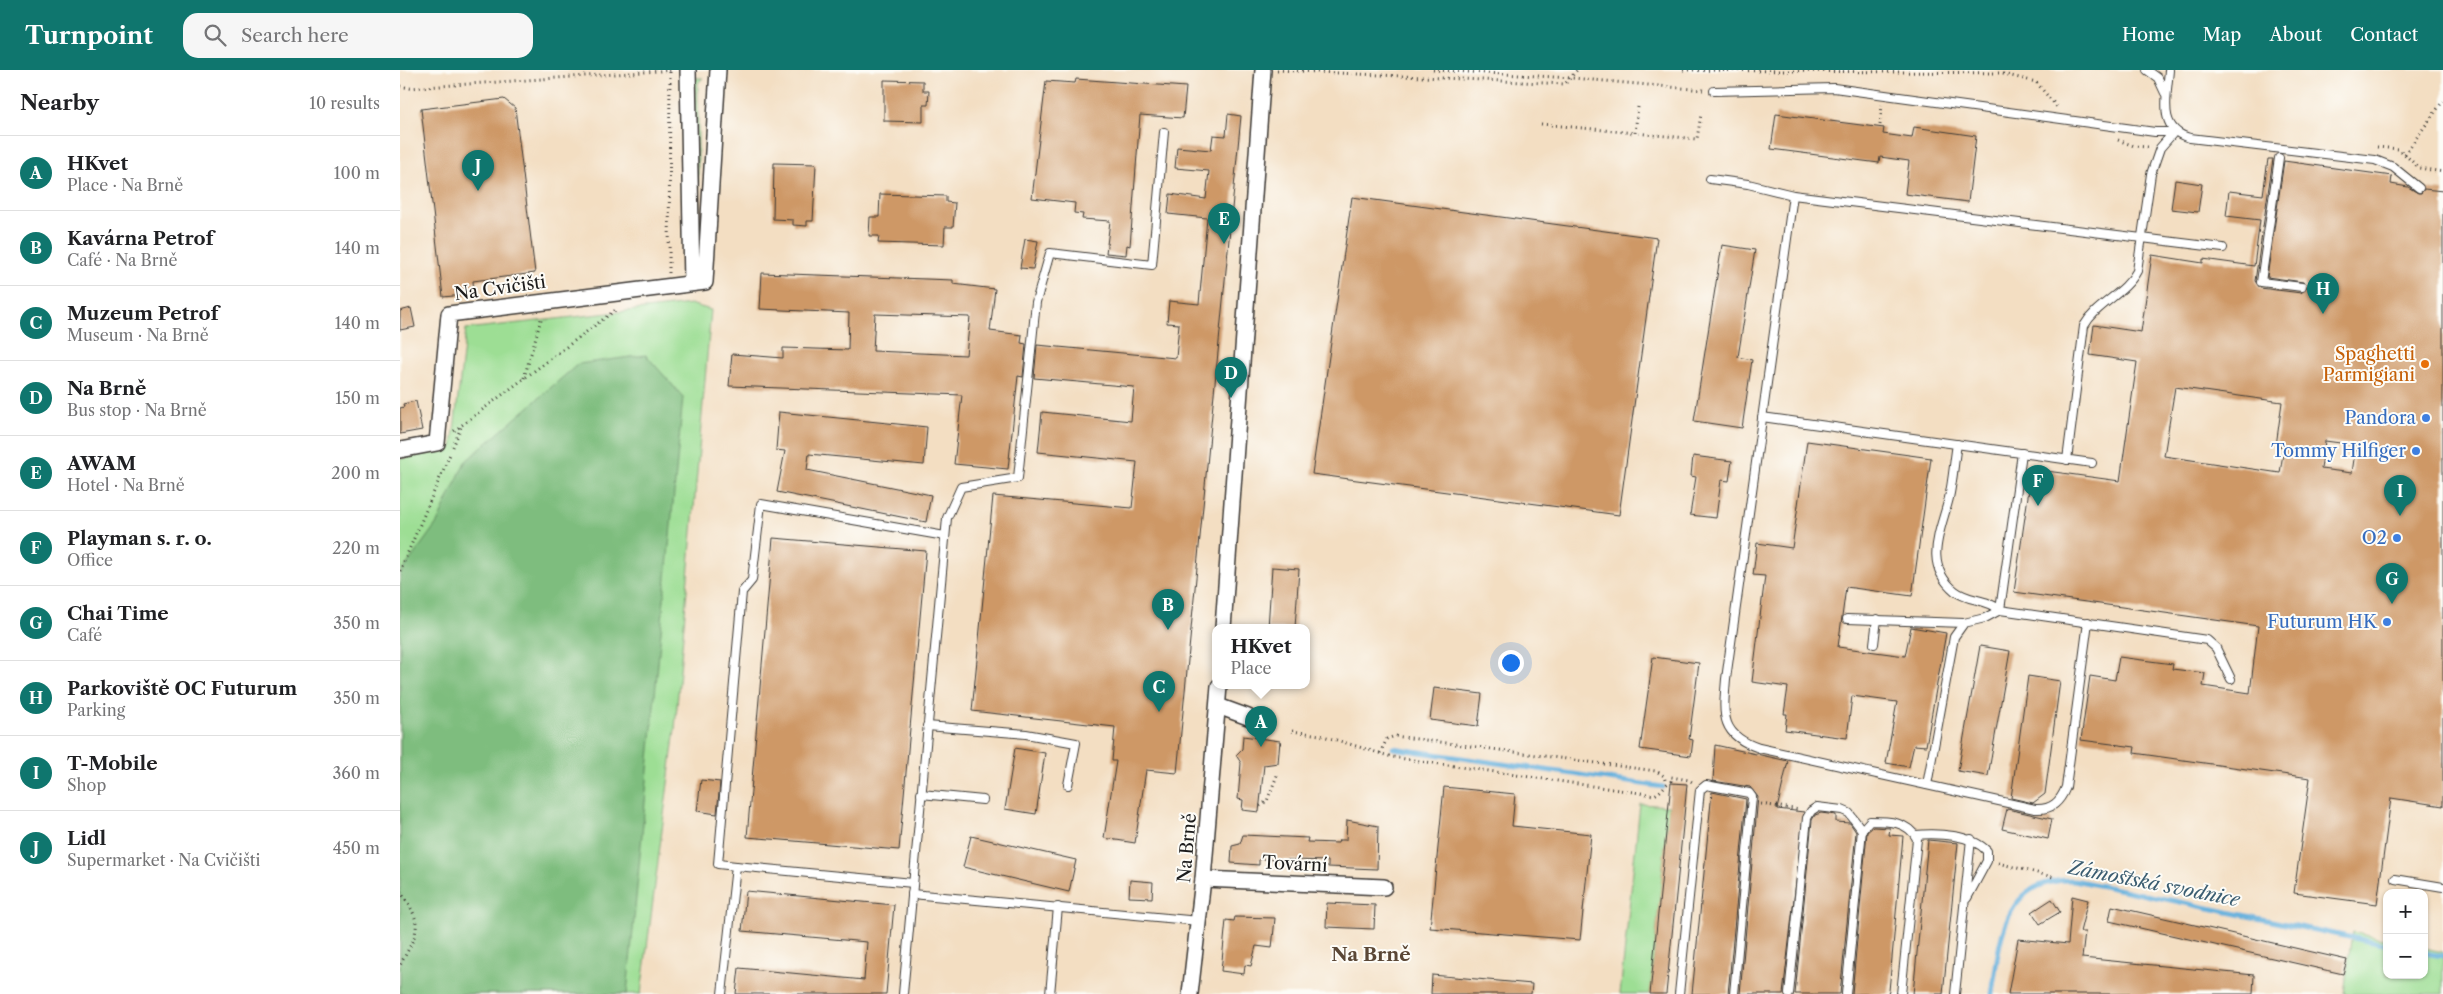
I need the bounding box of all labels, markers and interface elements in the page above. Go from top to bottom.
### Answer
search box [183,13,533,58]
text: Turnpoint [25,21,153,50]
icon: search [201,21,229,49]
text: Search here [241,24,349,47]
text: Home [2122,24,2175,46]
text: Map [2203,24,2241,46]
text: About [2269,24,2322,46]
text: Contact [2350,24,2418,46]
text: Nearby [20,90,99,115]
text: 10 results [309,93,380,113]
pin: J [462,150,494,191]
text: HKvet [67,152,128,175]
text: A [30,163,42,183]
text: 100 m [334,163,380,183]
text: Place · Na Brně [67,175,183,195]
pin: E [1208,203,1240,244]
text: Kavárna Petrof [67,227,213,250]
text: B [30,238,42,258]
text: 140 m [335,238,380,258]
text: Café · Na Brně [67,250,177,270]
street label: Na Cvičišti [453,271,548,305]
pin: H [2307,273,2339,314]
text: Muzeum Petrof [67,302,218,325]
text: C [30,313,42,333]
text: 140 m [335,313,380,333]
text: Museum · Na Brně [67,325,209,345]
place label: Spaghetti Parmigiani [2323,343,2416,386]
pin: D [1215,357,1247,398]
marker: Spaghetti Parmigiani [2419,358,2431,370]
text: Na Brně [67,377,146,400]
text: D [29,388,43,408]
text: 150 m [335,388,380,408]
text: Bus stop · Na Brně [67,400,207,420]
place label: Pandora [2345,407,2416,429]
marker: Pandora [2420,412,2432,424]
place label: Tommy Hilfiger [2271,440,2406,462]
marker: Tommy Hilfiger [2410,445,2422,457]
text: AWAM [67,452,136,475]
text: E [30,463,42,483]
text: 200 m [331,463,380,483]
pin: F [2022,465,2054,506]
text: Hotel · Na Brně [67,475,185,495]
pin: I [2384,475,2416,516]
text: Playman s. r. o. [67,527,212,550]
place label: O2 [2362,527,2387,549]
marker: O2 [2391,532,2403,544]
text: F [31,538,41,558]
text: 220 m [332,538,380,558]
text: Office [67,550,113,570]
pin: G [2376,563,2408,604]
pin: B [1152,589,1184,630]
text: Chai Time [67,602,169,625]
place label: Futurum HK [2267,611,2378,633]
text: G [29,613,43,633]
text: 350 m [333,613,380,633]
marker: Futurum HK [2381,616,2393,628]
popup [1212,624,1310,689]
text: Café [67,625,102,645]
text: HKvet [1230,635,1292,658]
your location [1498,650,1524,676]
text: Place [1230,658,1272,678]
pin: C [1143,671,1175,712]
text: Parkoviště OC Futurum [67,677,297,700]
text: H [29,688,43,708]
text: 350 m [333,688,380,708]
text: Parking [67,700,125,720]
pin: A [1245,706,1277,747]
text: T-Mobile [67,752,158,775]
text: I [33,763,39,783]
text: 360 m [333,763,380,783]
text: Shop [67,775,106,795]
street label: Na Brně [1173,812,1201,884]
text: Lidl [67,827,106,850]
text: J [33,838,39,858]
text: 450 m [333,838,380,858]
text: Supermarket · Na Cvičišti [67,850,260,870]
street label: Tovární [1262,851,1329,877]
water label: Zámostská svodnice [2065,855,2243,912]
map controls [2383,889,2428,979]
button: + [2383,889,2428,934]
button: − [2383,934,2428,979]
district label: Na Brně [1331,943,1411,966]

